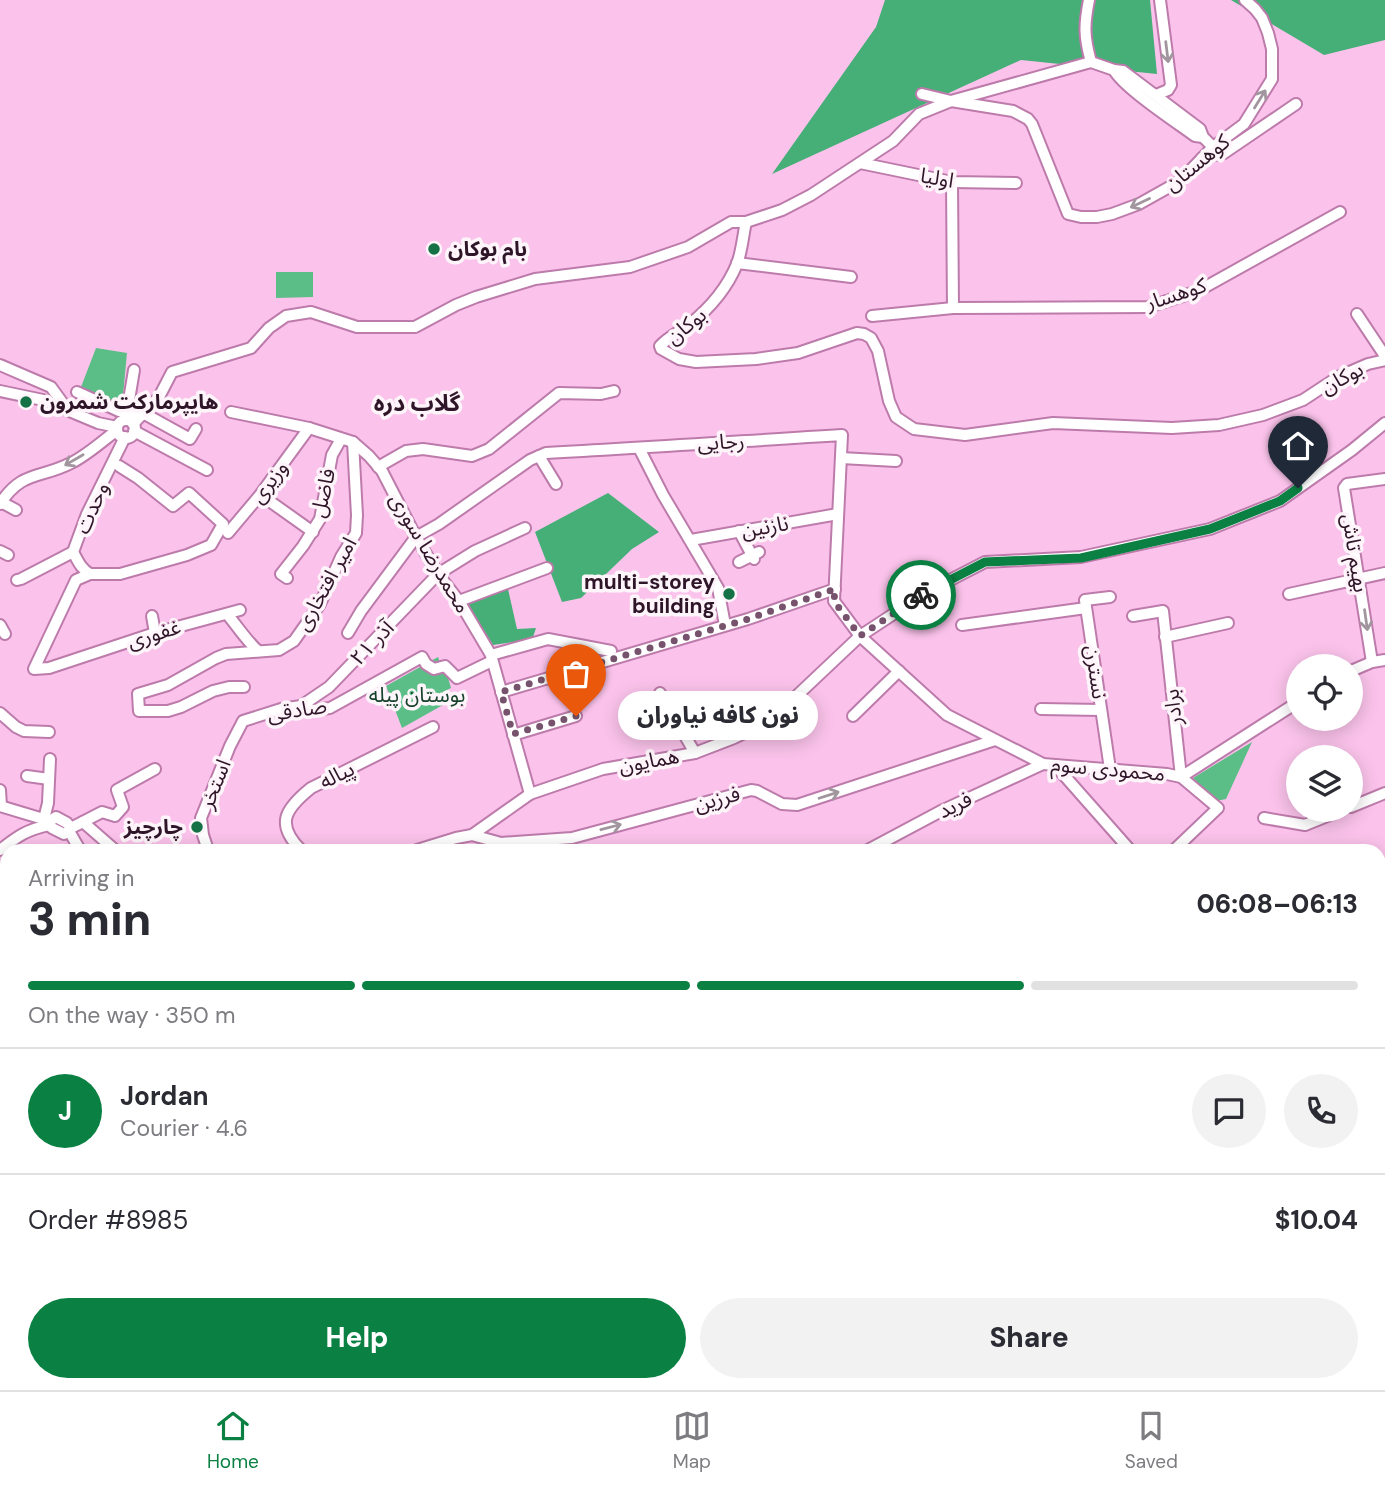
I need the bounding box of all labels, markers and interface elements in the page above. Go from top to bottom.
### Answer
one-way arrow [1160,40,1173,63]
one-way arrow [1253,90,1267,110]
street label: کوهستان [1158,128,1236,198]
street label: اولیا [918,161,956,195]
one-way arrow [1130,196,1151,210]
place label: بام بوکان [448,235,527,265]
marker: بام بوکان [426,241,442,257]
street label: کوهسار [1141,271,1210,317]
street label: بوکان [660,301,712,351]
street label: بوکان [1316,355,1368,401]
place label: هایپرمارکت شمرون [40,388,219,416]
district label: گلاب دره [374,388,461,418]
marker: هایپرمارکت شمرون [18,394,34,410]
pin [1268,416,1328,488]
street label: رجایی [697,427,745,457]
icon: home [1279,427,1317,465]
one-way arrow [64,453,84,467]
street label: وزیری [244,455,294,509]
street label: فاضل [304,466,342,520]
street label: وحدت [68,478,116,538]
street label: محمدرضا سوری [383,488,477,618]
street label: نازنین [739,509,791,545]
street label: بهیم تاش [1334,512,1375,595]
street label: امیر افتخاری [289,532,363,636]
courier [886,560,956,630]
place label: multi-storey building [584,568,715,620]
icon: bike [902,576,940,614]
marker: multi-storey building [721,586,737,602]
one-way arrow [1359,608,1372,631]
street label: غفوری [124,613,184,655]
street label: ۲۱ آذر [344,614,401,672]
street label: نسترن [1078,643,1114,701]
pin [546,644,606,716]
map controls [1286,654,1363,822]
button: locate [1286,654,1363,731]
icon: bag [557,655,595,693]
park label: بوستان پیله [369,681,465,709]
street label: برادر [1157,688,1189,727]
street label: صادقی [265,691,329,729]
callout: نون کافه نیاوران [618,692,818,740]
text: نون کافه نیاوران [637,700,799,730]
street label: همایون [617,742,681,780]
button: layers [1286,745,1363,822]
street label: محمودی سوم [1050,750,1166,790]
street label: استخر [192,755,238,814]
street label: پیاله [315,755,359,795]
street label: فرزین [691,779,743,819]
street label: فرید [933,785,977,825]
one-way arrow [817,788,839,800]
place label: چارچیز [123,813,183,841]
marker: چارچیز [189,819,205,835]
one-way arrow [600,820,622,833]
text: Arriving in [28,863,134,893]
text: 06:08–06:13 [1196,887,1358,921]
text: 3 min [28,889,151,949]
text: On the way · 350 m [28,1000,235,1030]
button: chat [1192,1074,1266,1148]
button: phone [1284,1074,1358,1148]
text: Jordan [120,1079,209,1113]
text: J [58,1094,72,1128]
text: Courier · 4.6 [120,1113,248,1143]
text: Order #8985 [28,1203,188,1237]
text: $10.04 [1275,1203,1358,1237]
button: Help [28,1298,686,1378]
button: Share [700,1298,1358,1378]
tab: Home [207,1407,259,1474]
tab: Map [673,1407,711,1474]
tab: Saved [1125,1407,1178,1474]

